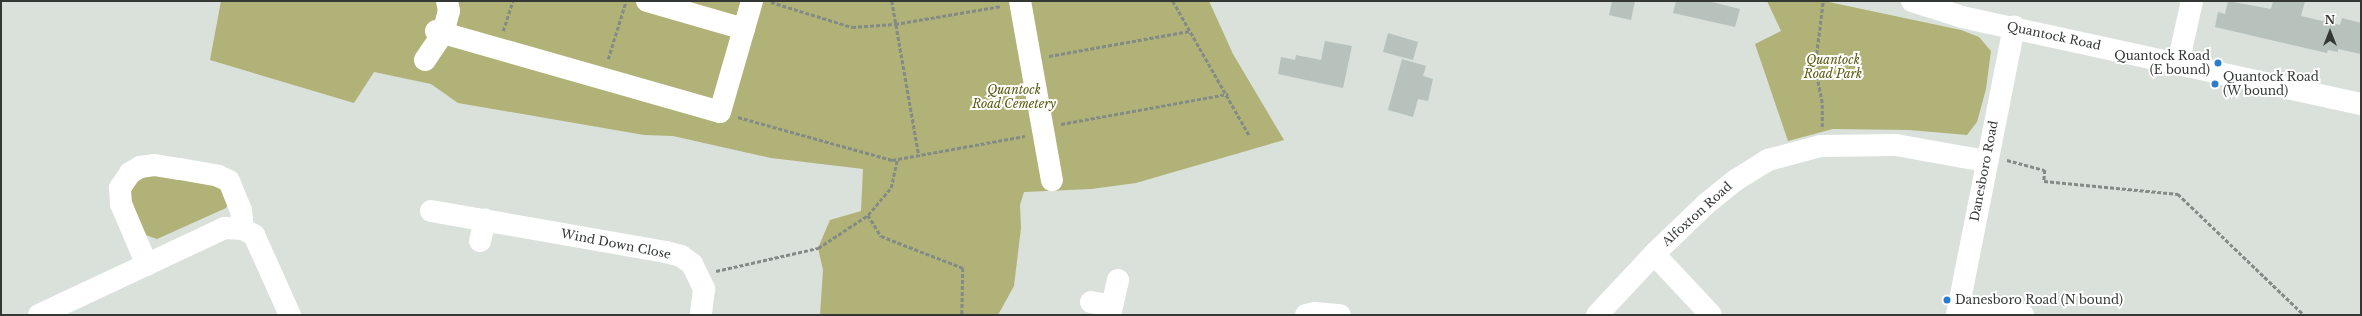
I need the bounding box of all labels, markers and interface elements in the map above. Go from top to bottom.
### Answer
north arrow [2310,12,2350,52]
text: N [2325,13,2335,27]
street label: Quantock Road [2006,19,2102,53]
place label: Quantock Road (E bound) [2114,49,2210,77]
park label: Quantock Road Park [1804,53,1862,81]
marker: Quantock Road (E bound) [2213,58,2223,68]
place label: Quantock Road (W bound) [2223,70,2319,98]
marker: Quantock Road (W bound) [2210,79,2220,89]
park label: Quantock Road Cemetery [972,83,1056,111]
street label: Danesboro Road [1967,119,2001,223]
street label: Alfoxton Road [1659,179,1735,249]
street label: Wind Down Close [560,226,672,262]
place label: Danesboro Road (N bound) [1955,293,2123,307]
marker: Danesboro Road (N bound) [1942,295,1952,305]

